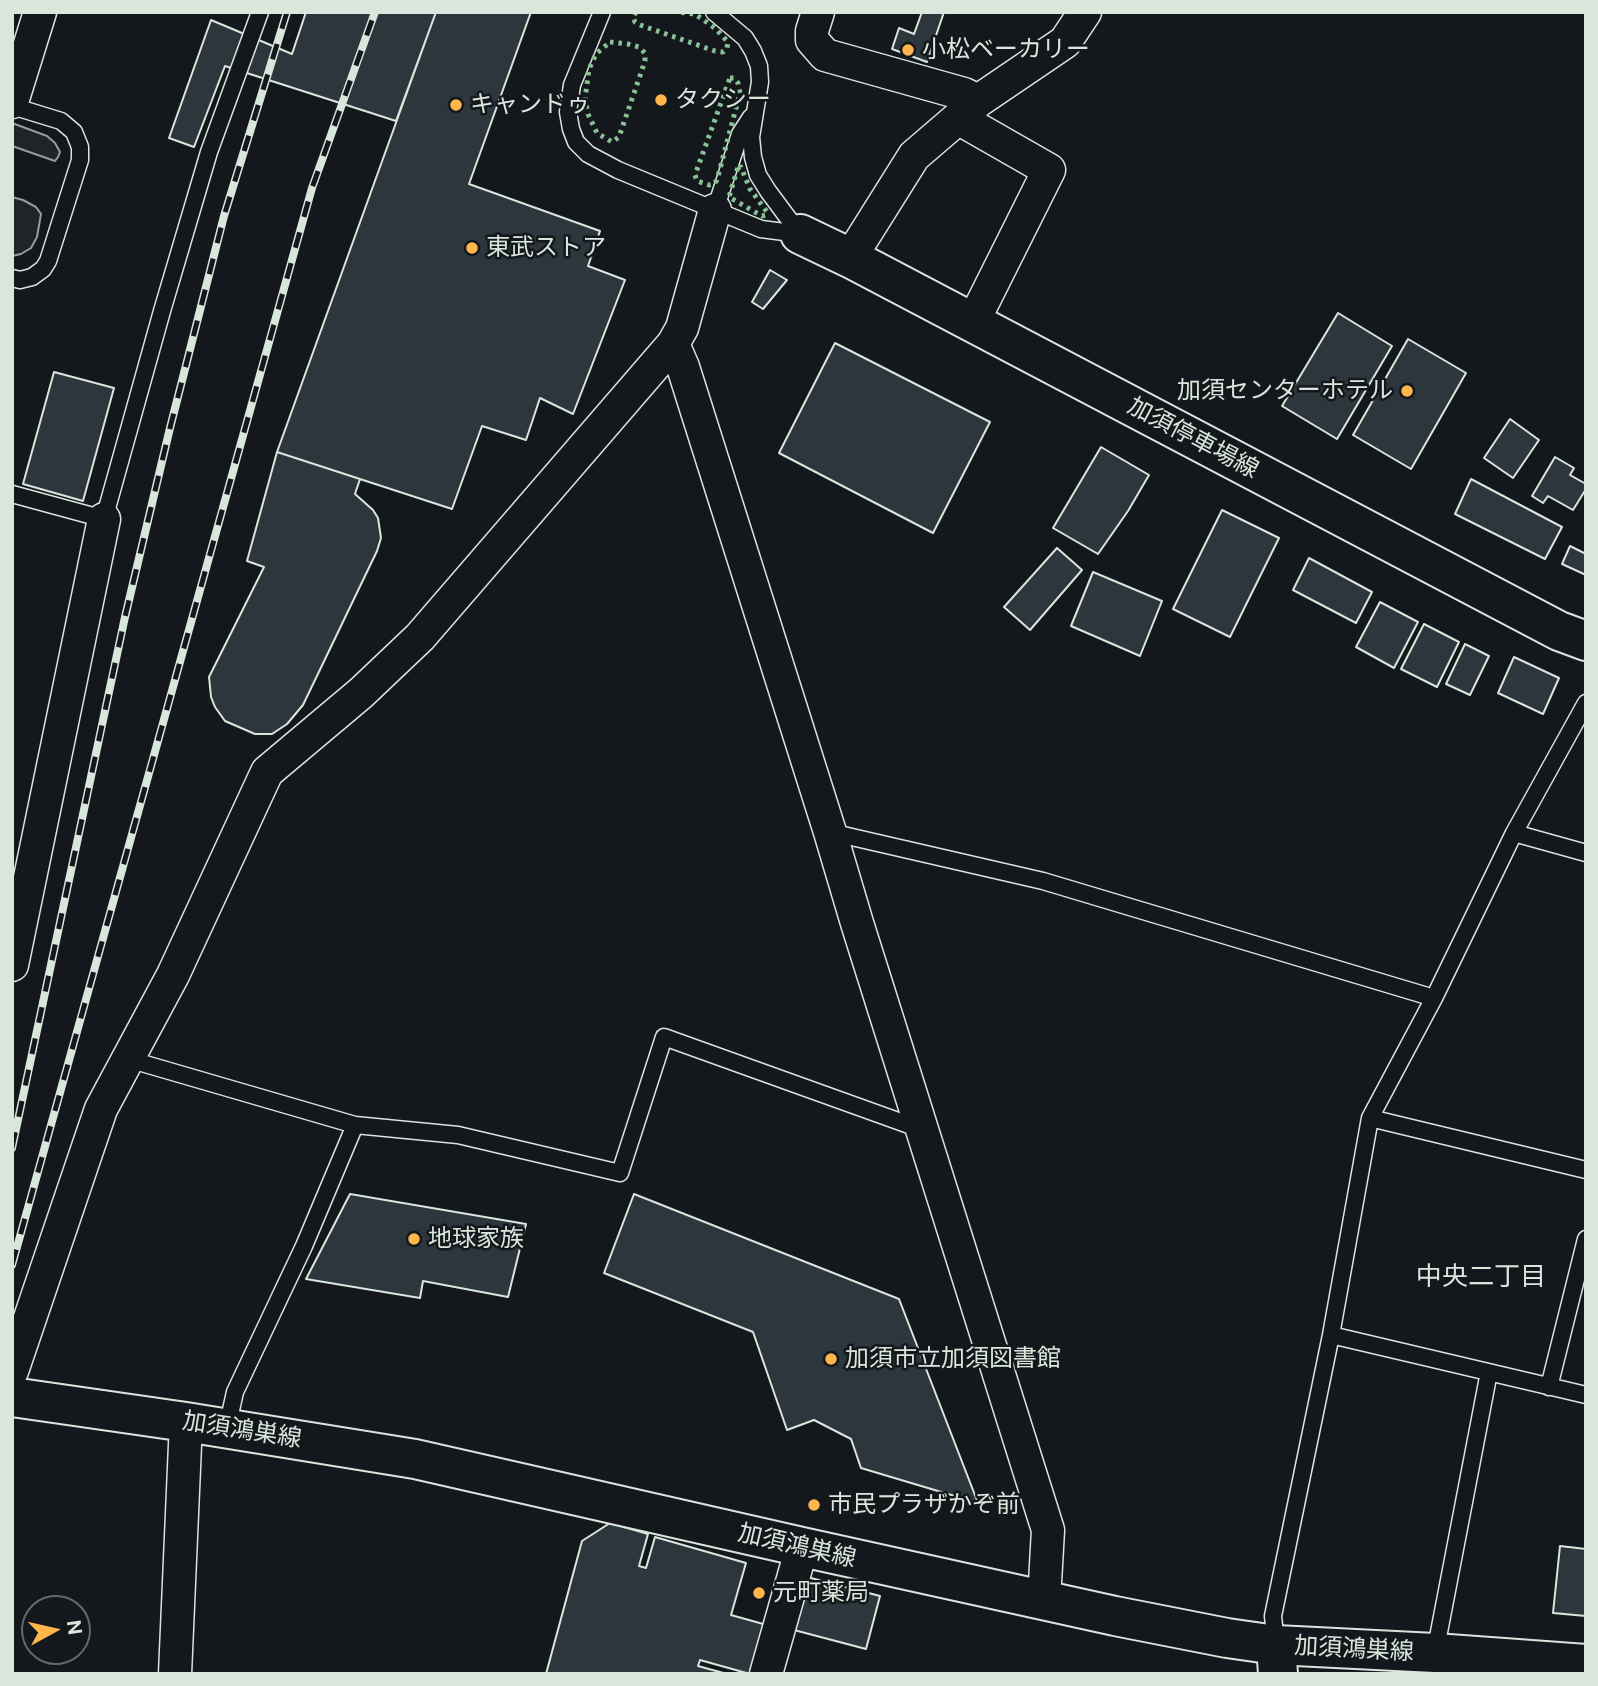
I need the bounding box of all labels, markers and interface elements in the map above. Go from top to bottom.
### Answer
place label: 小松ベーカリー [922,36,1090,64]
marker: 小松ベーカリー [900,42,916,58]
place label: タクシー [675,86,771,114]
place label: キャンドゥ [470,91,590,119]
marker: タクシー [653,92,669,108]
marker: キャンドゥ [448,97,464,113]
place label: 東武ストア [486,234,606,262]
marker: 東武ストア [464,240,480,256]
place label: 加須センターホテル [1177,377,1393,405]
marker: 加須センターホテル [1399,383,1415,399]
street label: 加須停車場線 [1123,391,1263,485]
place label: 地球家族 [428,1225,524,1253]
marker: 地球家族 [406,1231,422,1247]
district label: 中央二丁目 [1416,1261,1546,1293]
place label: 加須市立加須図書館 [845,1345,1061,1373]
marker: 加須市立加須図書館 [823,1351,839,1367]
street label: 加須鴻巣線 [180,1406,304,1454]
place label: 市民プラザかぞ前 [828,1491,1020,1519]
marker: 市民プラザかぞ前 [806,1497,822,1513]
street label: 加須鴻巣線 [735,1518,859,1574]
place label: 元町薬局 [773,1579,869,1607]
marker: 元町薬局 [751,1585,767,1601]
north arrow [21,1595,91,1665]
text: N [63,1618,87,1636]
street label: 加須鴻巣線 [1293,1631,1415,1667]

